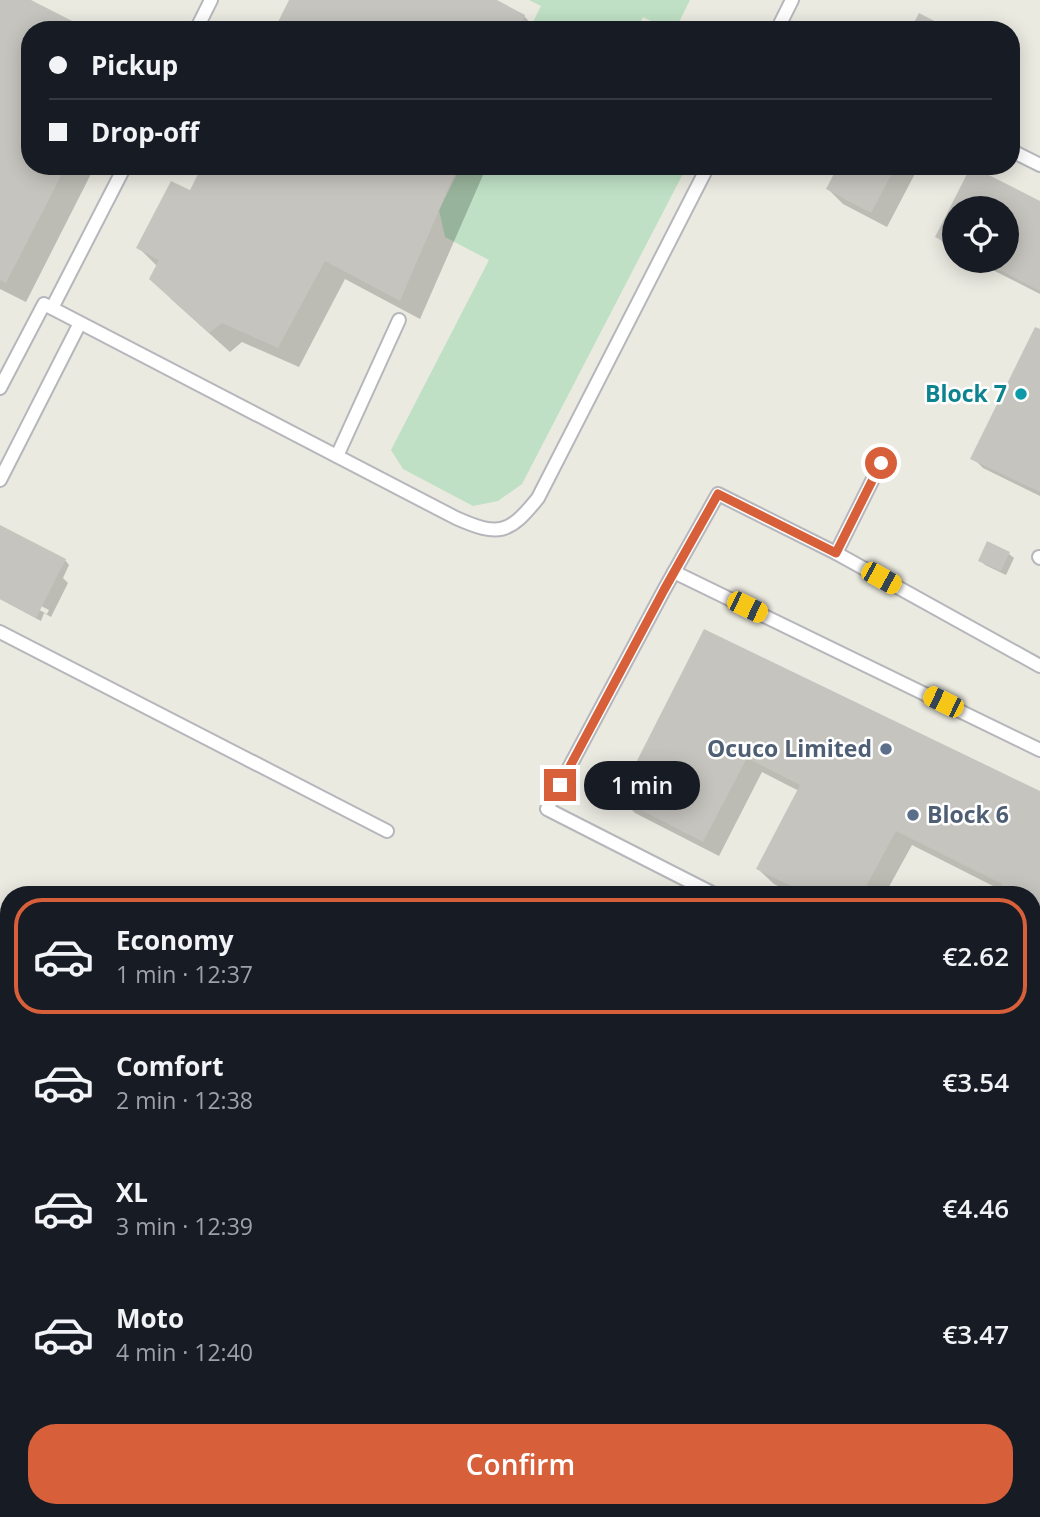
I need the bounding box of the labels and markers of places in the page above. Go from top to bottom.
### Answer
place label: Block 7 [925,377,1007,409]
marker: Block 7 [1013,386,1029,402]
place label: Ocuco Limited [707,732,872,764]
marker: Ocuco Limited [878,741,894,757]
place label: Block 6 [927,798,1009,830]
marker: Block 6 [905,807,921,823]

